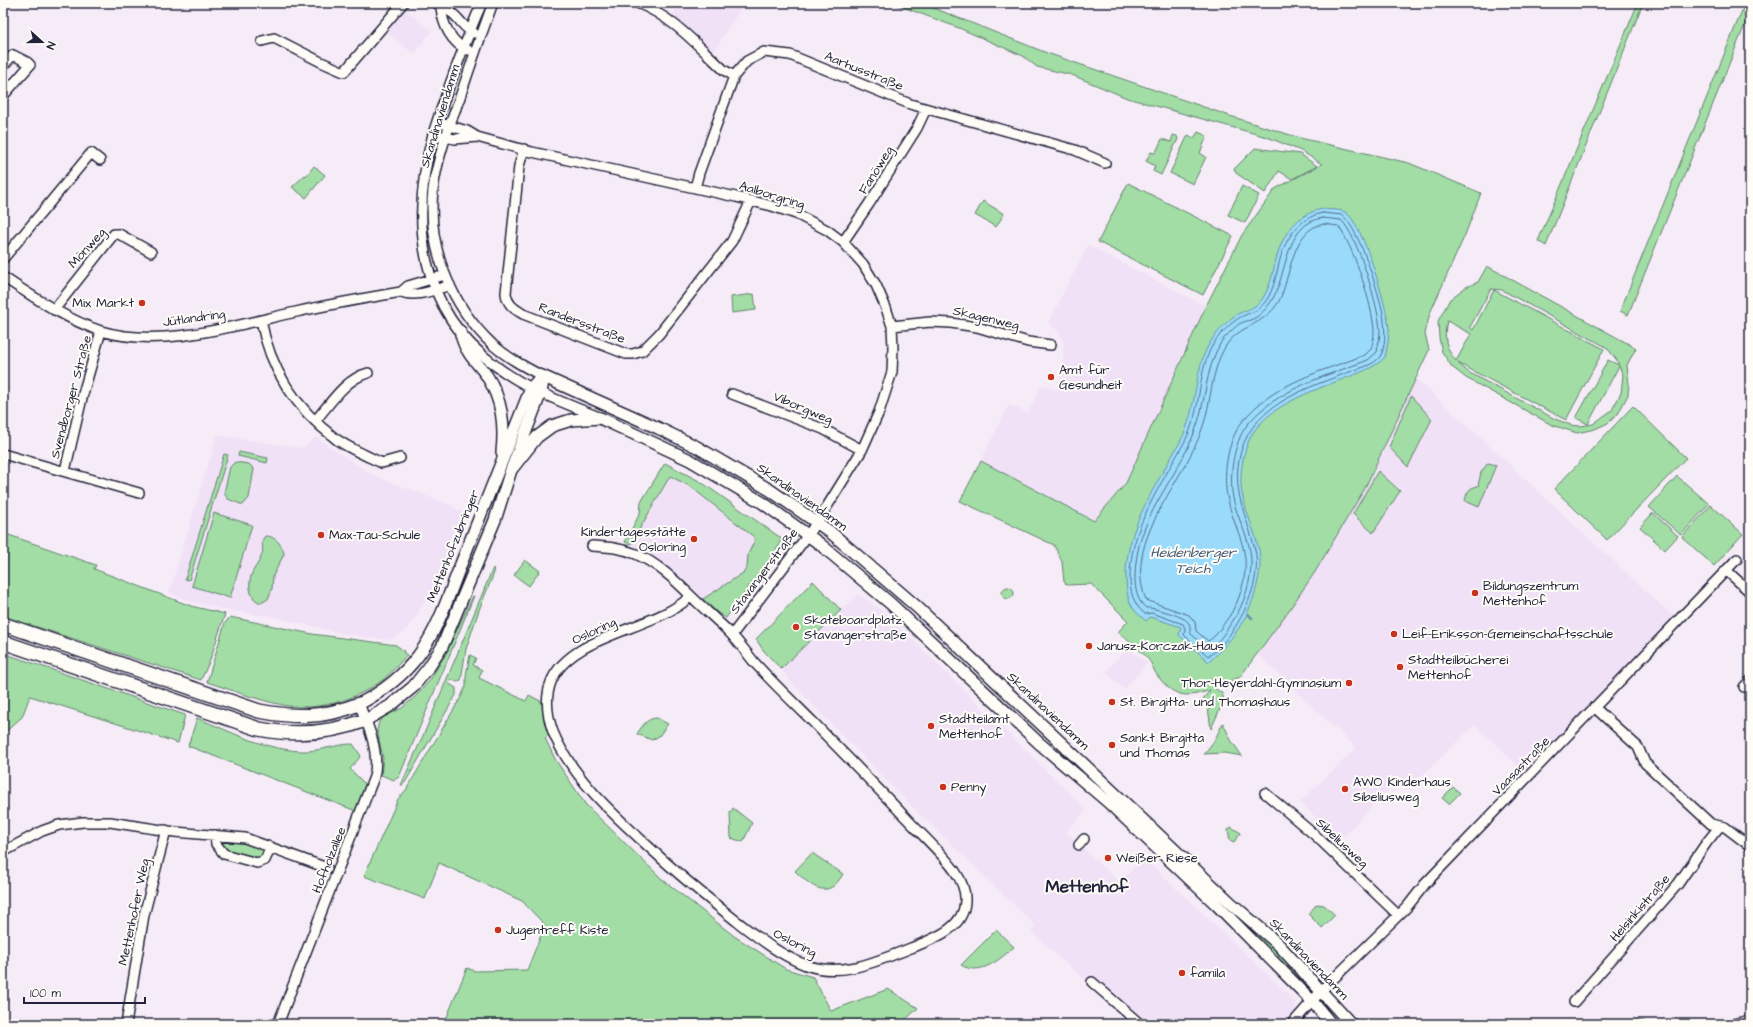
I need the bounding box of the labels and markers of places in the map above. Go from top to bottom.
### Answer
place label: Mix Markt [72,294,135,312]
marker: Mix Markt [137,298,147,308]
place label: Amt für Gesundheit [1059,361,1123,394]
marker: Amt für Gesundheit [1046,372,1056,382]
place label: Kindertagesstätte Osloring [581,523,686,557]
place label: Max-Tau-Schule [329,526,421,544]
marker: Max-Tau-Schule [316,530,326,540]
marker: Kindertagesstätte Osloring [689,534,699,544]
place label: Bildungszentrum Mettenhof [1483,577,1579,610]
marker: Bildungszentrum Mettenhof [1470,588,1480,598]
place label: Skateboardplatz Stavangerstraße [804,611,907,645]
marker: Skateboardplatz Stavangerstraße [791,622,801,632]
place label: Leif-Eriksson-Gemeinschaftsschule [1402,625,1613,643]
marker: Leif-Eriksson-Gemeinschaftsschule [1389,629,1399,639]
place label: Janusz-Korczak-Haus [1097,637,1224,655]
marker: Janusz-Korczak-Haus [1084,641,1094,651]
place label: Stadtteilbücherei Mettenhof [1408,651,1508,684]
marker: Stadtteilbücherei Mettenhof [1395,662,1405,672]
place label: Thor-Heyerdahl-Gymnasium [1181,674,1342,693]
marker: Thor-Heyerdahl-Gymnasium [1344,678,1354,688]
place label: St. Birgitta- und Thomashaus [1120,693,1291,712]
marker: St. Birgitta- und Thomashaus [1107,697,1117,707]
place label: Stadtteilamt Mettenhof [939,710,1010,743]
marker: Stadtteilamt Mettenhof [926,721,936,731]
place label: Sankt Birgitta und Thomas [1120,729,1204,762]
marker: Sankt Birgitta und Thomas [1107,740,1117,750]
place label: AWO Kinderhaus Sibeliusweg [1353,773,1451,807]
place label: Penny [951,778,986,797]
marker: Penny [938,782,948,792]
marker: AWO Kinderhaus Sibeliusweg [1340,784,1350,794]
place label: Weißer Riese [1116,849,1198,867]
marker: Weißer Riese [1103,853,1113,863]
place label: Jugentreff Kiste [506,921,608,940]
marker: Jugentreff Kiste [493,925,503,935]
place label: famila [1190,964,1225,982]
marker: famila [1177,968,1187,978]

